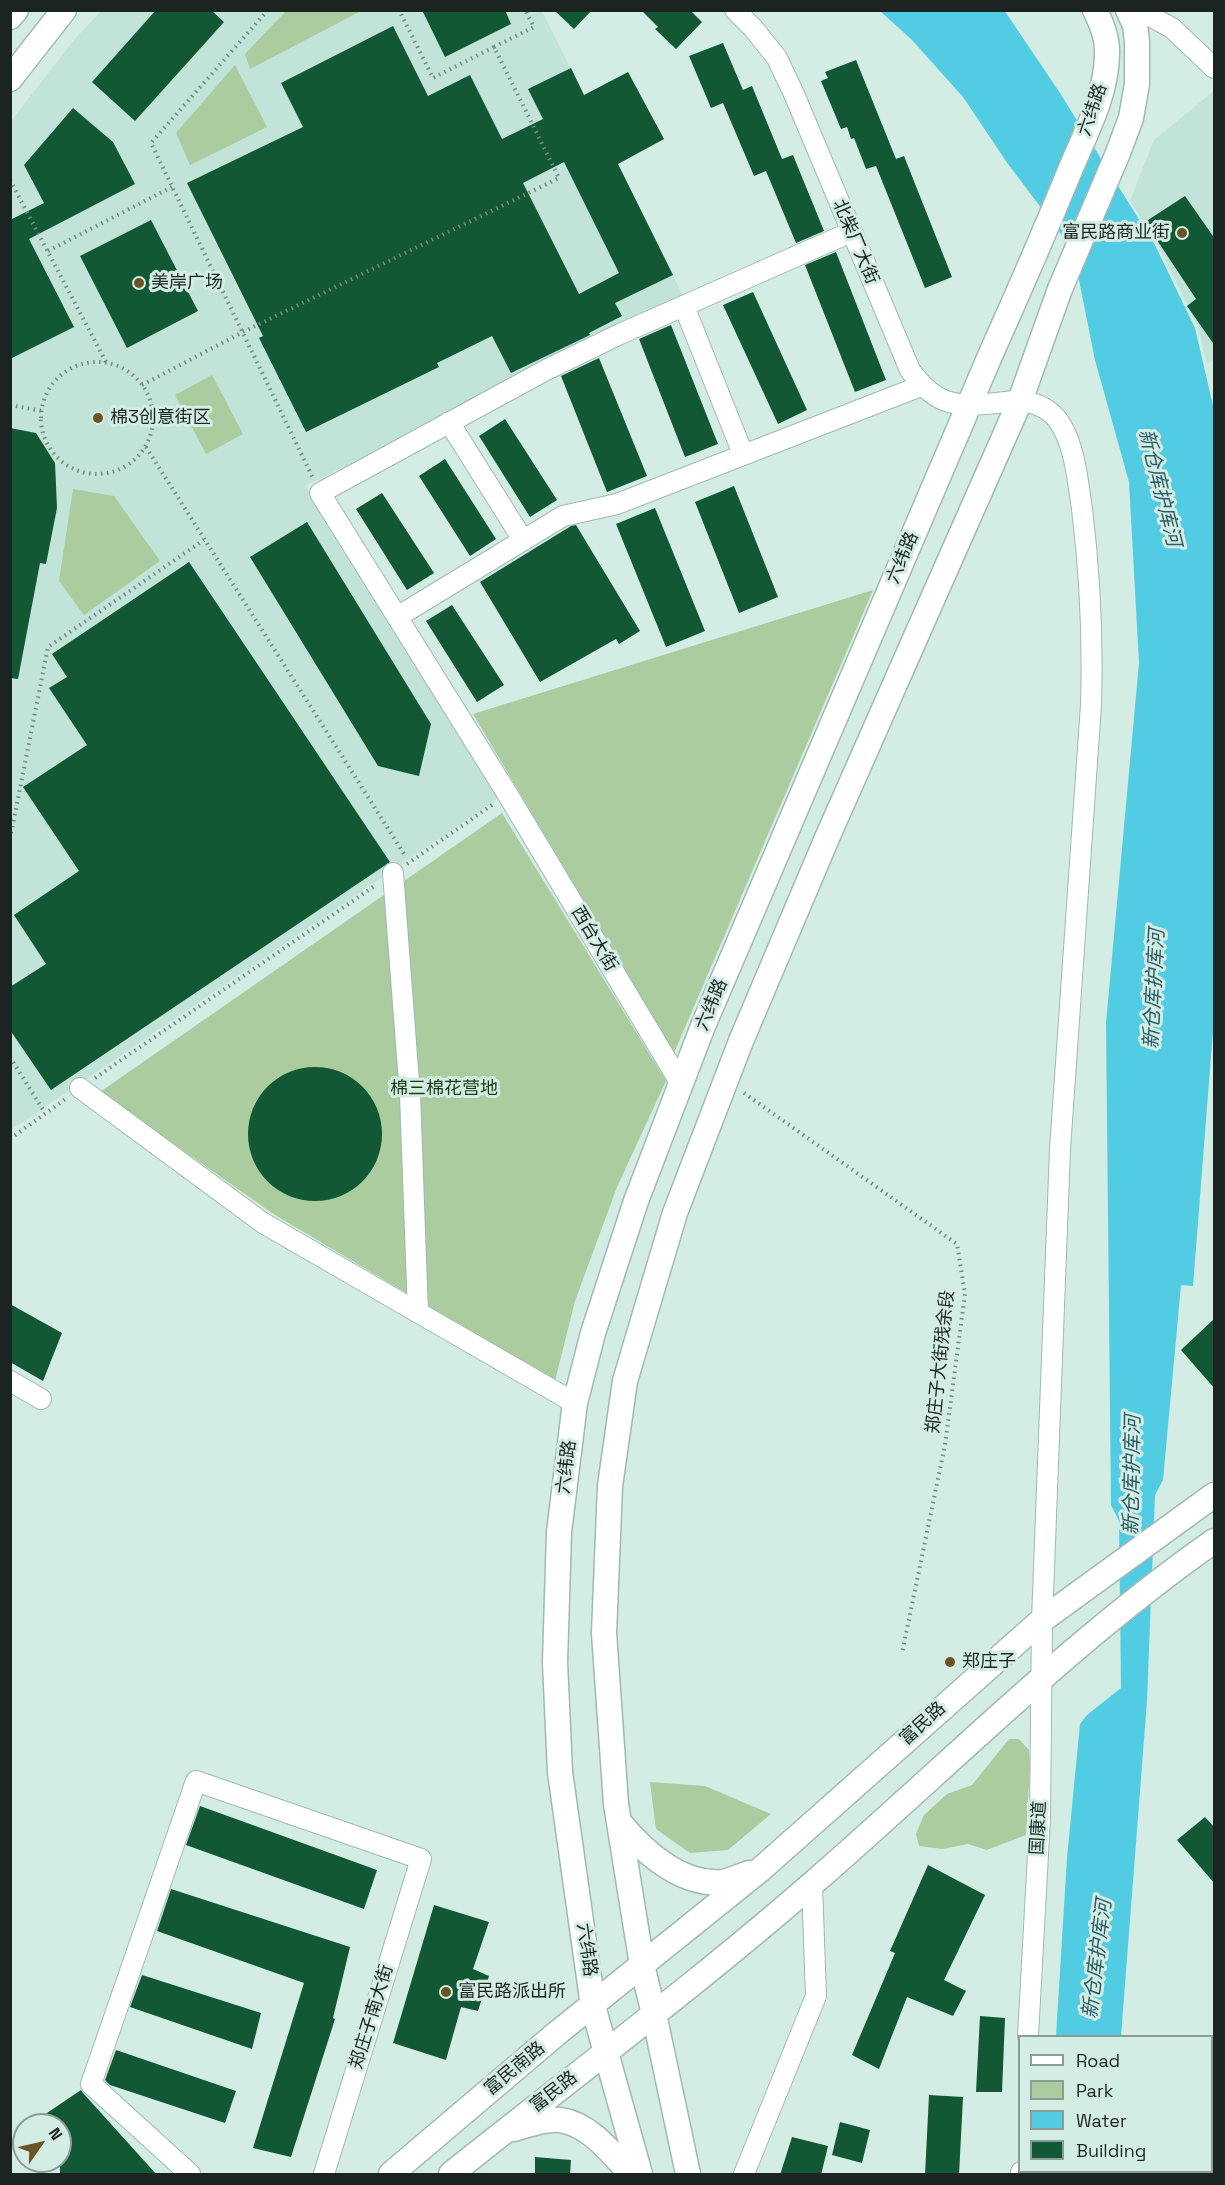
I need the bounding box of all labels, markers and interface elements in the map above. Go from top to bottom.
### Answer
street label: 六纬路 [1074,81,1112,139]
street label: 北柴厂大街 [827,196,883,288]
place label: 富民路商业街 [1062,222,1170,244]
marker: 富民路商业街 [1175,226,1189,240]
place label: 美岸广场 [151,272,223,294]
marker: 美岸广场 [132,276,146,290]
place label: 棉3创意街区 [110,407,211,429]
marker: 棉3创意街区 [91,411,105,425]
water label: 新仓库护库河 [1133,427,1185,549]
street label: 六纬路 [883,529,923,587]
street label: 西台大街 [566,903,622,975]
water label: 新仓库护库河 [1140,928,1170,1050]
street label: 六纬路 [692,976,732,1034]
park label: 棉三棉花营地 [390,1078,498,1100]
street label: 郑庄子大街残余段 [923,1289,959,1435]
water label: 新仓库护库河 [1120,1415,1146,1535]
street label: 六纬路 [553,1439,581,1495]
place label: 郑庄子 [962,1651,1016,1673]
marker: 郑庄子 [943,1655,957,1669]
street label: 富民路 [896,1698,950,1750]
street label: 国康道 [1027,1800,1051,1856]
water label: 新仓库护库河 [1079,1898,1117,2020]
street label: 六纬路 [572,1922,600,1978]
street label: 郑庄子南大街 [346,1962,398,2072]
place label: 富民路派出所 [458,1981,566,2003]
marker: 富民路派出所 [439,1985,453,1999]
legend [1018,2035,1213,2173]
street label: 富民南路 [480,2038,550,2100]
text: Road [1076,2049,1120,2072]
street label: 富民路 [526,2067,582,2117]
text: Park [1076,2079,1113,2102]
text: Water [1076,2109,1127,2132]
north arrow [12,2113,72,2173]
text: N [44,2123,67,2144]
text: Building [1076,2139,1146,2162]

